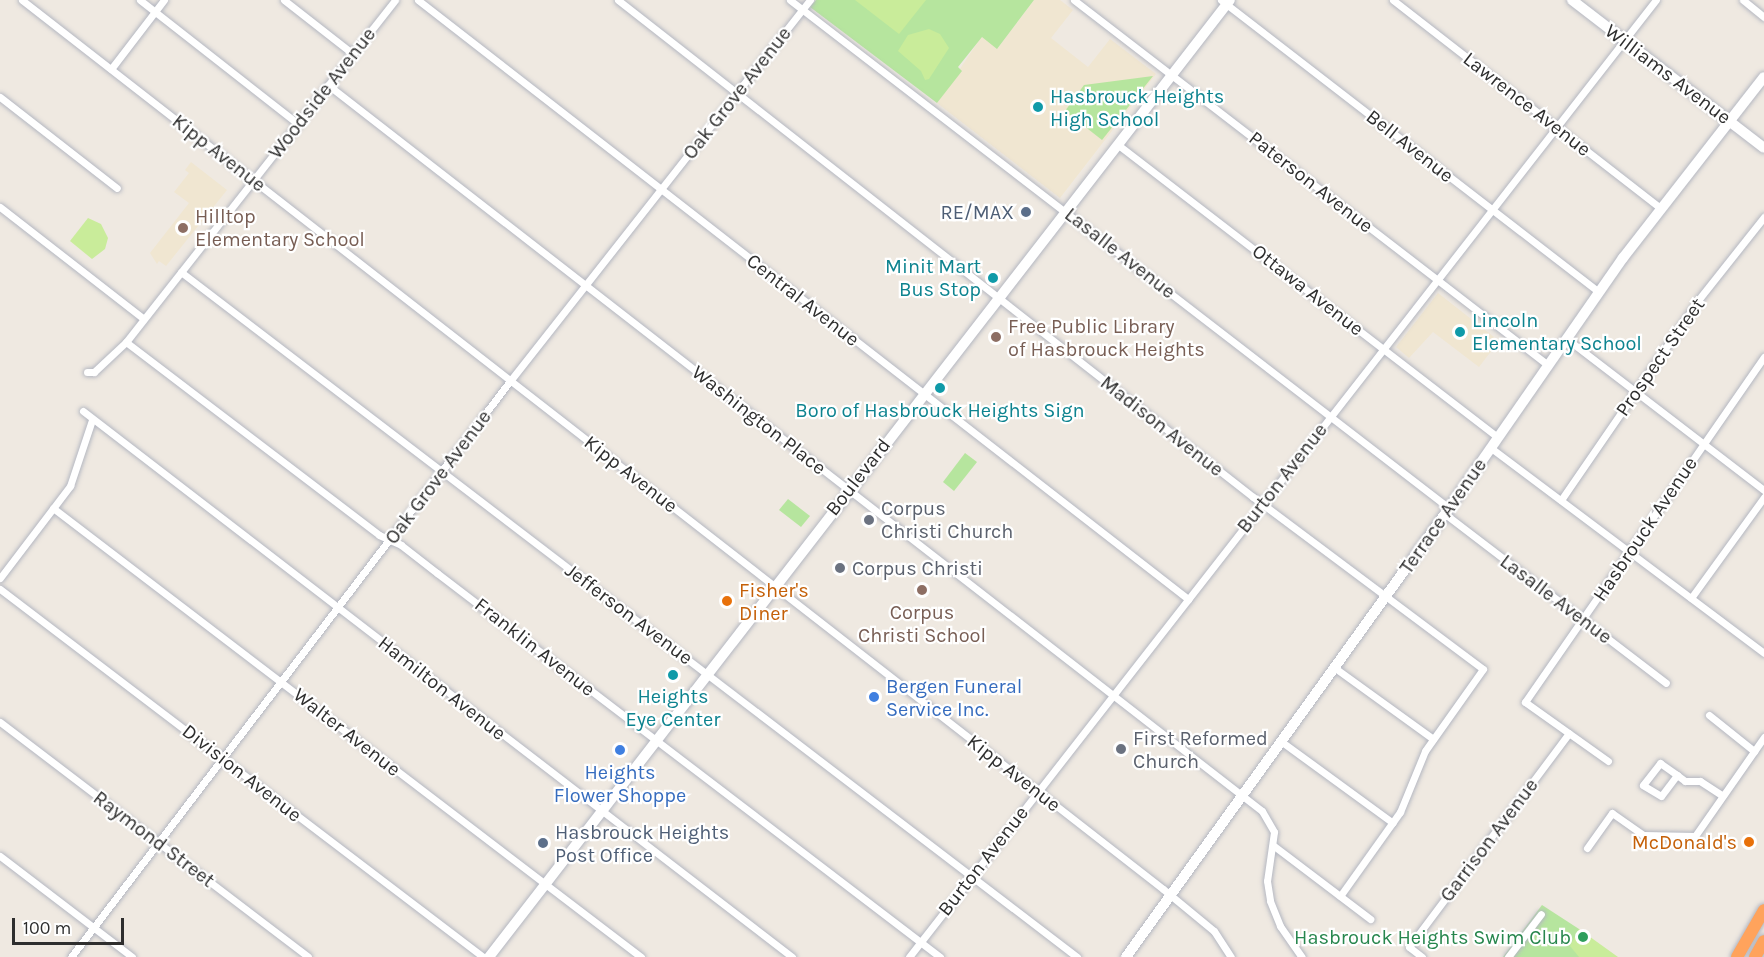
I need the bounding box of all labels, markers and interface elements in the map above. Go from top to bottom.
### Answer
street label: Williams Avenue [1600,19,1736,129]
street label: Oak Grove Avenue [678,22,796,164]
street label: Woodside Avenue [263,23,381,163]
street label: Lawrence Avenue [1458,47,1596,161]
place label: Hasbrouck Heights High School [1050,84,1224,131]
marker: Hasbrouck Heights High School [1031,100,1045,114]
street label: Bell Avenue [1361,104,1459,188]
street label: Kipp Avenue [167,109,271,197]
street label: Paterson Avenue [1244,126,1378,238]
place label: RE/MAX [941,200,1014,224]
street label: Lasalle Avenue [1060,202,1180,304]
place label: Hilltop Elementary School [195,204,365,251]
marker: RE/MAX [1019,205,1033,219]
marker: Hilltop Elementary School [176,221,190,235]
street label: Ottawa Avenue [1247,239,1369,341]
street label: Central Avenue [742,249,864,351]
place label: Minit Mart Bus Stop [885,254,981,301]
marker: Minit Mart Bus Stop [986,271,1000,285]
street label: Prospect Street [1610,293,1710,421]
place label: Lincoln Elementary School [1472,308,1642,355]
place label: Free Public Library of Hasbrouck Heights [1008,314,1205,361]
marker: Lincoln Elementary School [1453,325,1467,339]
marker: Free Public Library of Hasbrouck Heights [989,330,1003,344]
street label: Washington Place [687,360,831,480]
street label: Madison Avenue [1096,370,1228,482]
marker: Boro of Hasbrouck Heights Sign [933,381,947,395]
place label: Boro of Hasbrouck Heights Sign [795,398,1085,422]
street label: Oak Grove Avenue [380,405,496,549]
street label: Burton Avenue [1232,418,1332,538]
street label: Kipp Avenue [579,430,683,518]
street label: Boulevard [820,434,896,520]
street label: Hasbrouck Avenue [1588,452,1702,606]
street label: Terrace Avenue [1394,454,1492,578]
place label: Corpus Christi Church [881,496,1013,543]
marker: Corpus Christi Church [862,513,876,527]
street label: Lasalle Avenue [1495,549,1617,649]
place label: Corpus Christi [852,556,983,580]
street label: Jefferson Avenue [560,558,698,670]
marker: Corpus Christi [833,561,847,575]
place label: Fisher's Diner [739,578,809,625]
marker: Corpus Christi School [915,583,929,597]
street label: Franklin Avenue [470,593,600,701]
marker: Fisher's Diner [720,594,734,608]
place label: Corpus Christi School [858,600,986,647]
street label: Hamilton Avenue [373,631,511,745]
marker: Heights Eye Center [666,668,680,682]
place label: Bergen Funeral Service Inc. [886,674,1022,721]
street label: Walter Avenue [289,683,405,781]
place label: Heights Eye Center [625,684,721,731]
marker: Bergen Funeral Service Inc. [867,690,881,704]
street label: Division Avenue [177,719,307,827]
place label: First Reformed Church [1133,726,1268,773]
street label: Kipp Avenue [962,729,1066,817]
marker: First Reformed Church [1114,742,1128,756]
marker: Heights Flower Shoppe [613,743,627,757]
place label: Heights Flower Shoppe [554,760,686,807]
street label: Garrison Avenue [1435,774,1543,906]
street label: Raymond Street [89,786,219,892]
street label: Burton Avenue [933,801,1033,921]
place label: Hasbrouck Heights Post Office [555,820,729,867]
place label: McDonald's [1632,830,1737,854]
marker: McDonald's [1742,835,1756,849]
marker: Hasbrouck Heights Post Office [536,836,550,850]
scale bar [15,906,128,944]
text: 100 m [23,917,71,939]
place label: Hasbrouck Heights Swim Club [1294,925,1571,949]
marker: Hasbrouck Heights Swim Club [1576,930,1590,944]

